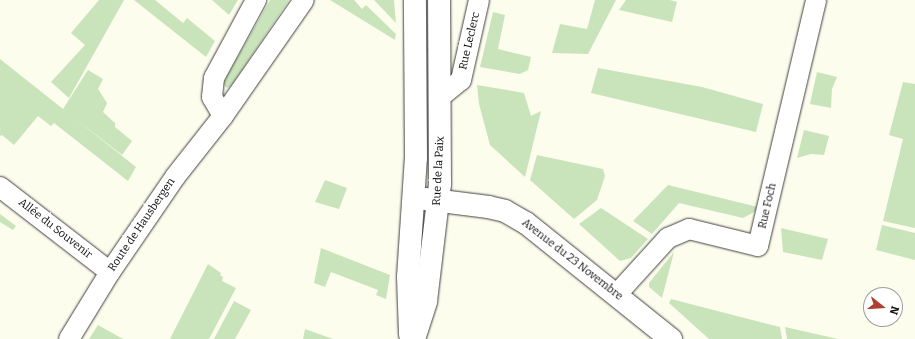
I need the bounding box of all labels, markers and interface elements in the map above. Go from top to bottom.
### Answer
street label: Rue Leclerc [457,11,483,71]
street label: Rue de la Paix [431,136,447,206]
street label: Route de Hausbergen [106,176,178,274]
street label: Rue Foch [756,182,780,230]
street label: Allée du Souvenir [16,196,94,262]
street label: Avenue du 23 Novembre [519,216,625,304]
north arrow [863,287,903,327]
text: N [887,304,901,316]

